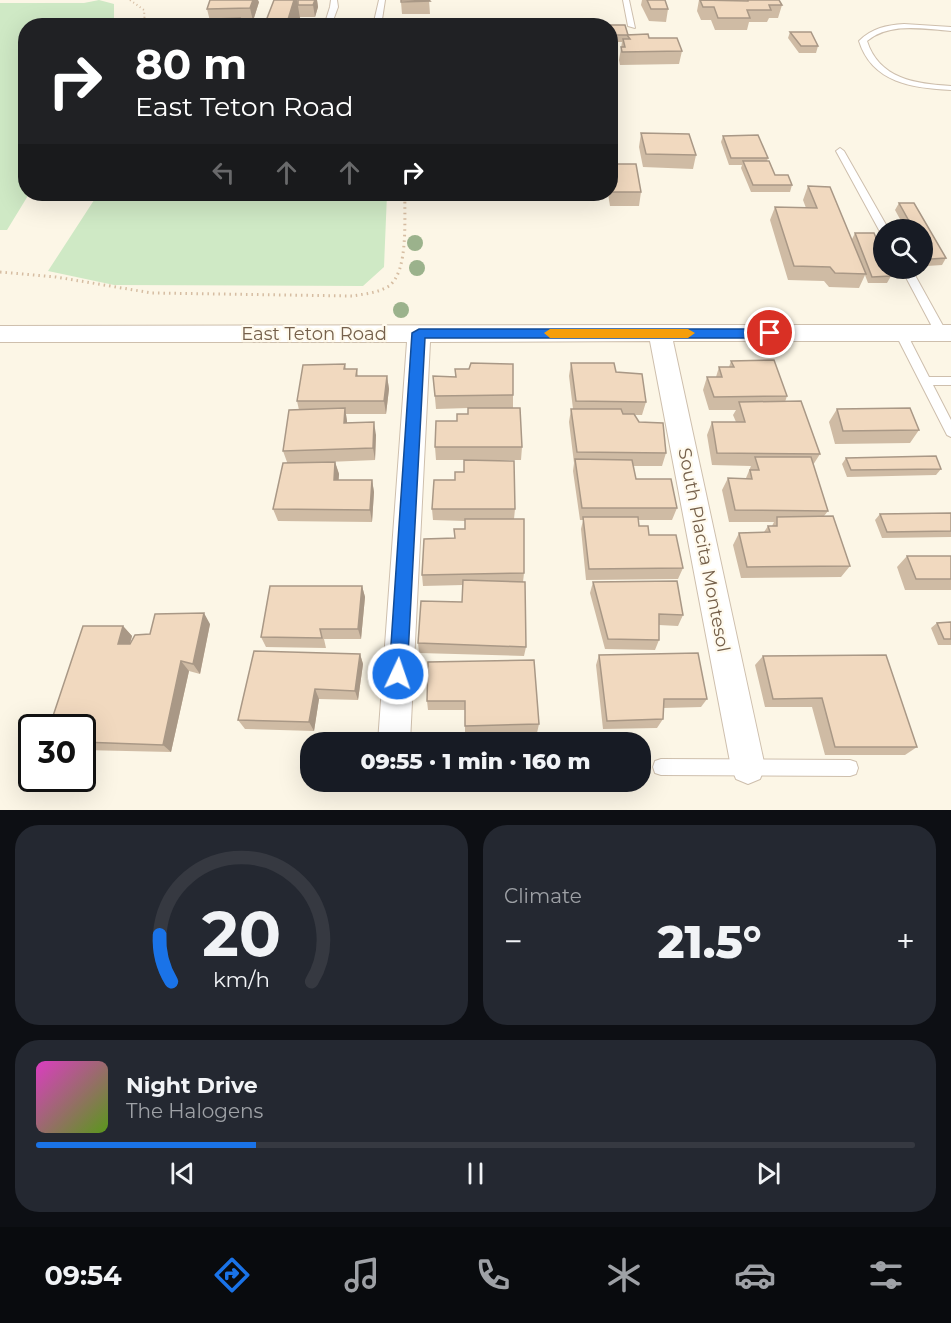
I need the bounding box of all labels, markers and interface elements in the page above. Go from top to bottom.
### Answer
text: 80 m [135,38,247,90]
icon: right [36,42,114,120]
text: East Teton Road [135,90,354,123]
icon: left [207,156,240,189]
icon: ahead [270,156,303,189]
icon: ahead [333,156,366,189]
icon: right [396,156,429,189]
map controls [873,219,933,279]
button: search [873,219,933,279]
pin [744,307,795,358]
icon: arrive [753,316,786,349]
street label: East Teton Road [241,323,387,345]
street label: South Placita Montesol [673,446,735,654]
position arrow [366,642,430,706]
speed limit sign: 30 [18,714,96,792]
text: 09:55 · 1 min · 160 m [360,748,591,775]
text: Climate [504,884,582,908]
text: 20 [202,896,281,972]
text: 21.5° [658,914,761,969]
text: − [504,921,523,961]
text: + [896,921,915,961]
text: km/h [213,966,270,992]
text: Night Drive [126,1072,258,1099]
text: The Halogens [126,1099,263,1123]
icon: previous [166,1157,199,1190]
icon: pause [459,1157,492,1190]
icon: next [752,1157,785,1190]
icon: directions [211,1254,253,1296]
icon: music [341,1254,383,1296]
icon: phone [472,1254,514,1296]
icon: climate [603,1254,645,1296]
icon: car [734,1254,776,1296]
icon: filters [865,1254,907,1296]
text: 09:54 [44,1259,122,1292]

